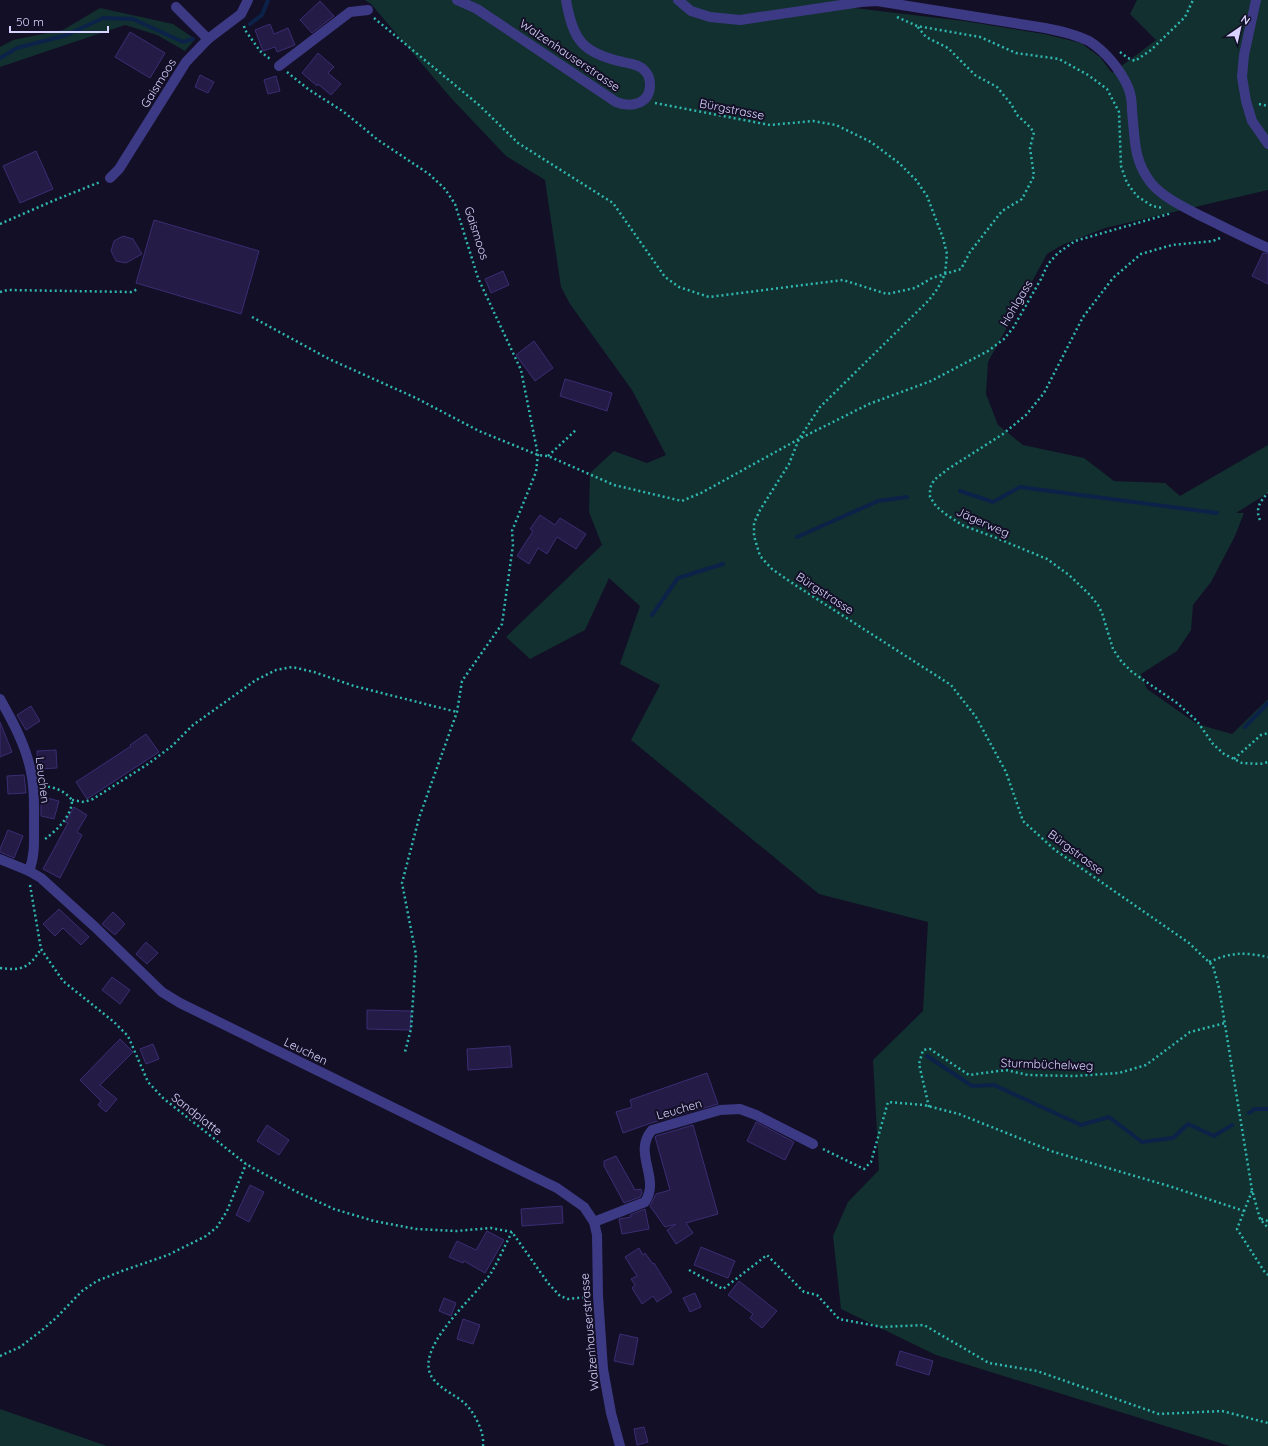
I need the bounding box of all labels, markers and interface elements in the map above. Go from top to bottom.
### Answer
scale bar [10,8,108,34]
north arrow [1220,8,1260,48]
text: N [1238,12,1253,28]
text: 50 m [16,14,44,29]
street label: Walzenhauserstrasse [517,16,623,94]
street label: Gaismoos [137,55,179,110]
street label: Bürgstrasse [698,95,766,123]
street label: Gaismoos [461,205,493,262]
street label: Hohlgass [996,277,1036,329]
street label: Jägerweg [954,504,1012,540]
street label: Bürgstrasse [793,569,857,617]
street label: Leuchen [33,756,53,804]
street label: Bürgstrasse [1045,826,1107,878]
street label: Leuchen [282,1034,330,1068]
street label: Sturmbüchelweg [1000,1055,1094,1073]
street label: Sandplatte [169,1089,226,1139]
street label: Leuchen [654,1095,704,1123]
street label: Walzenhauserstrasse [576,1272,602,1392]

